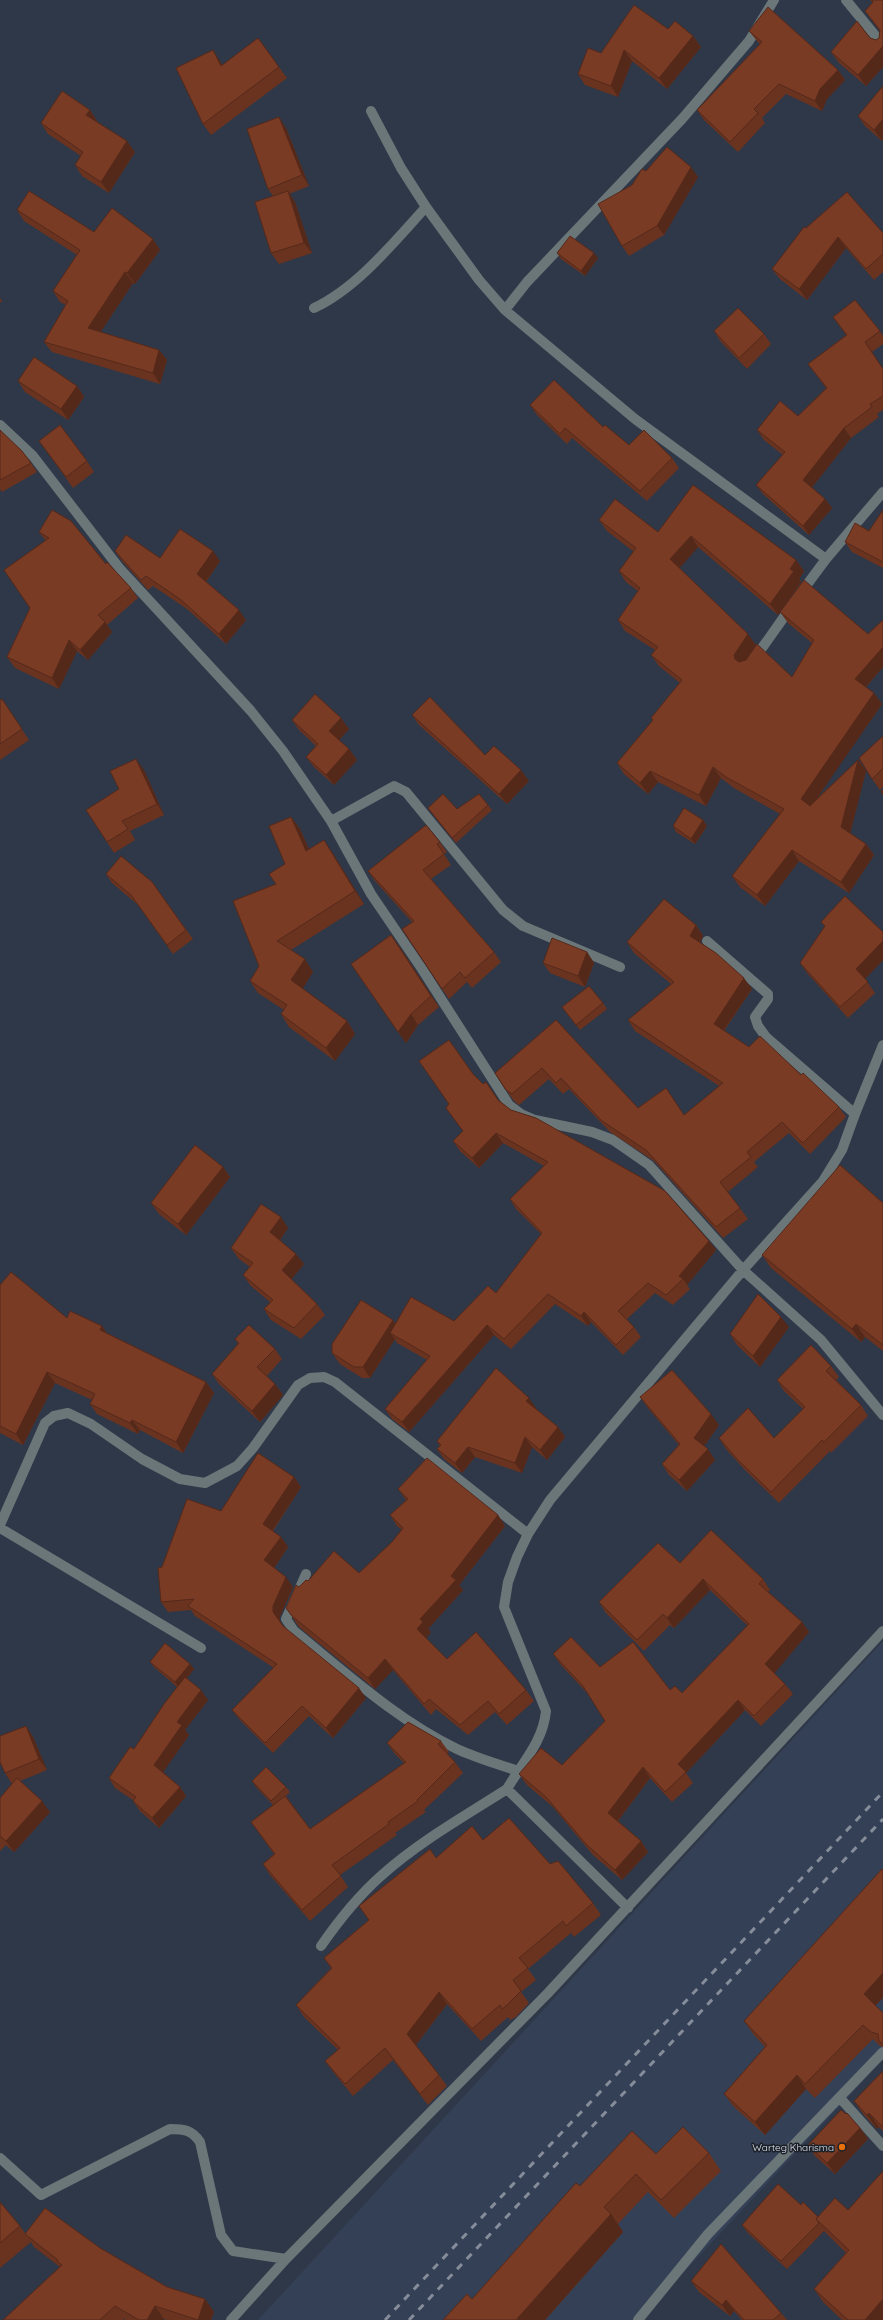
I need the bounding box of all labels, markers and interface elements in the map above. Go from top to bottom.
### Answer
place label: Warteg Kharisma [752,2141,834,2154]
marker: Warteg Kharisma [837,2142,847,2152]

